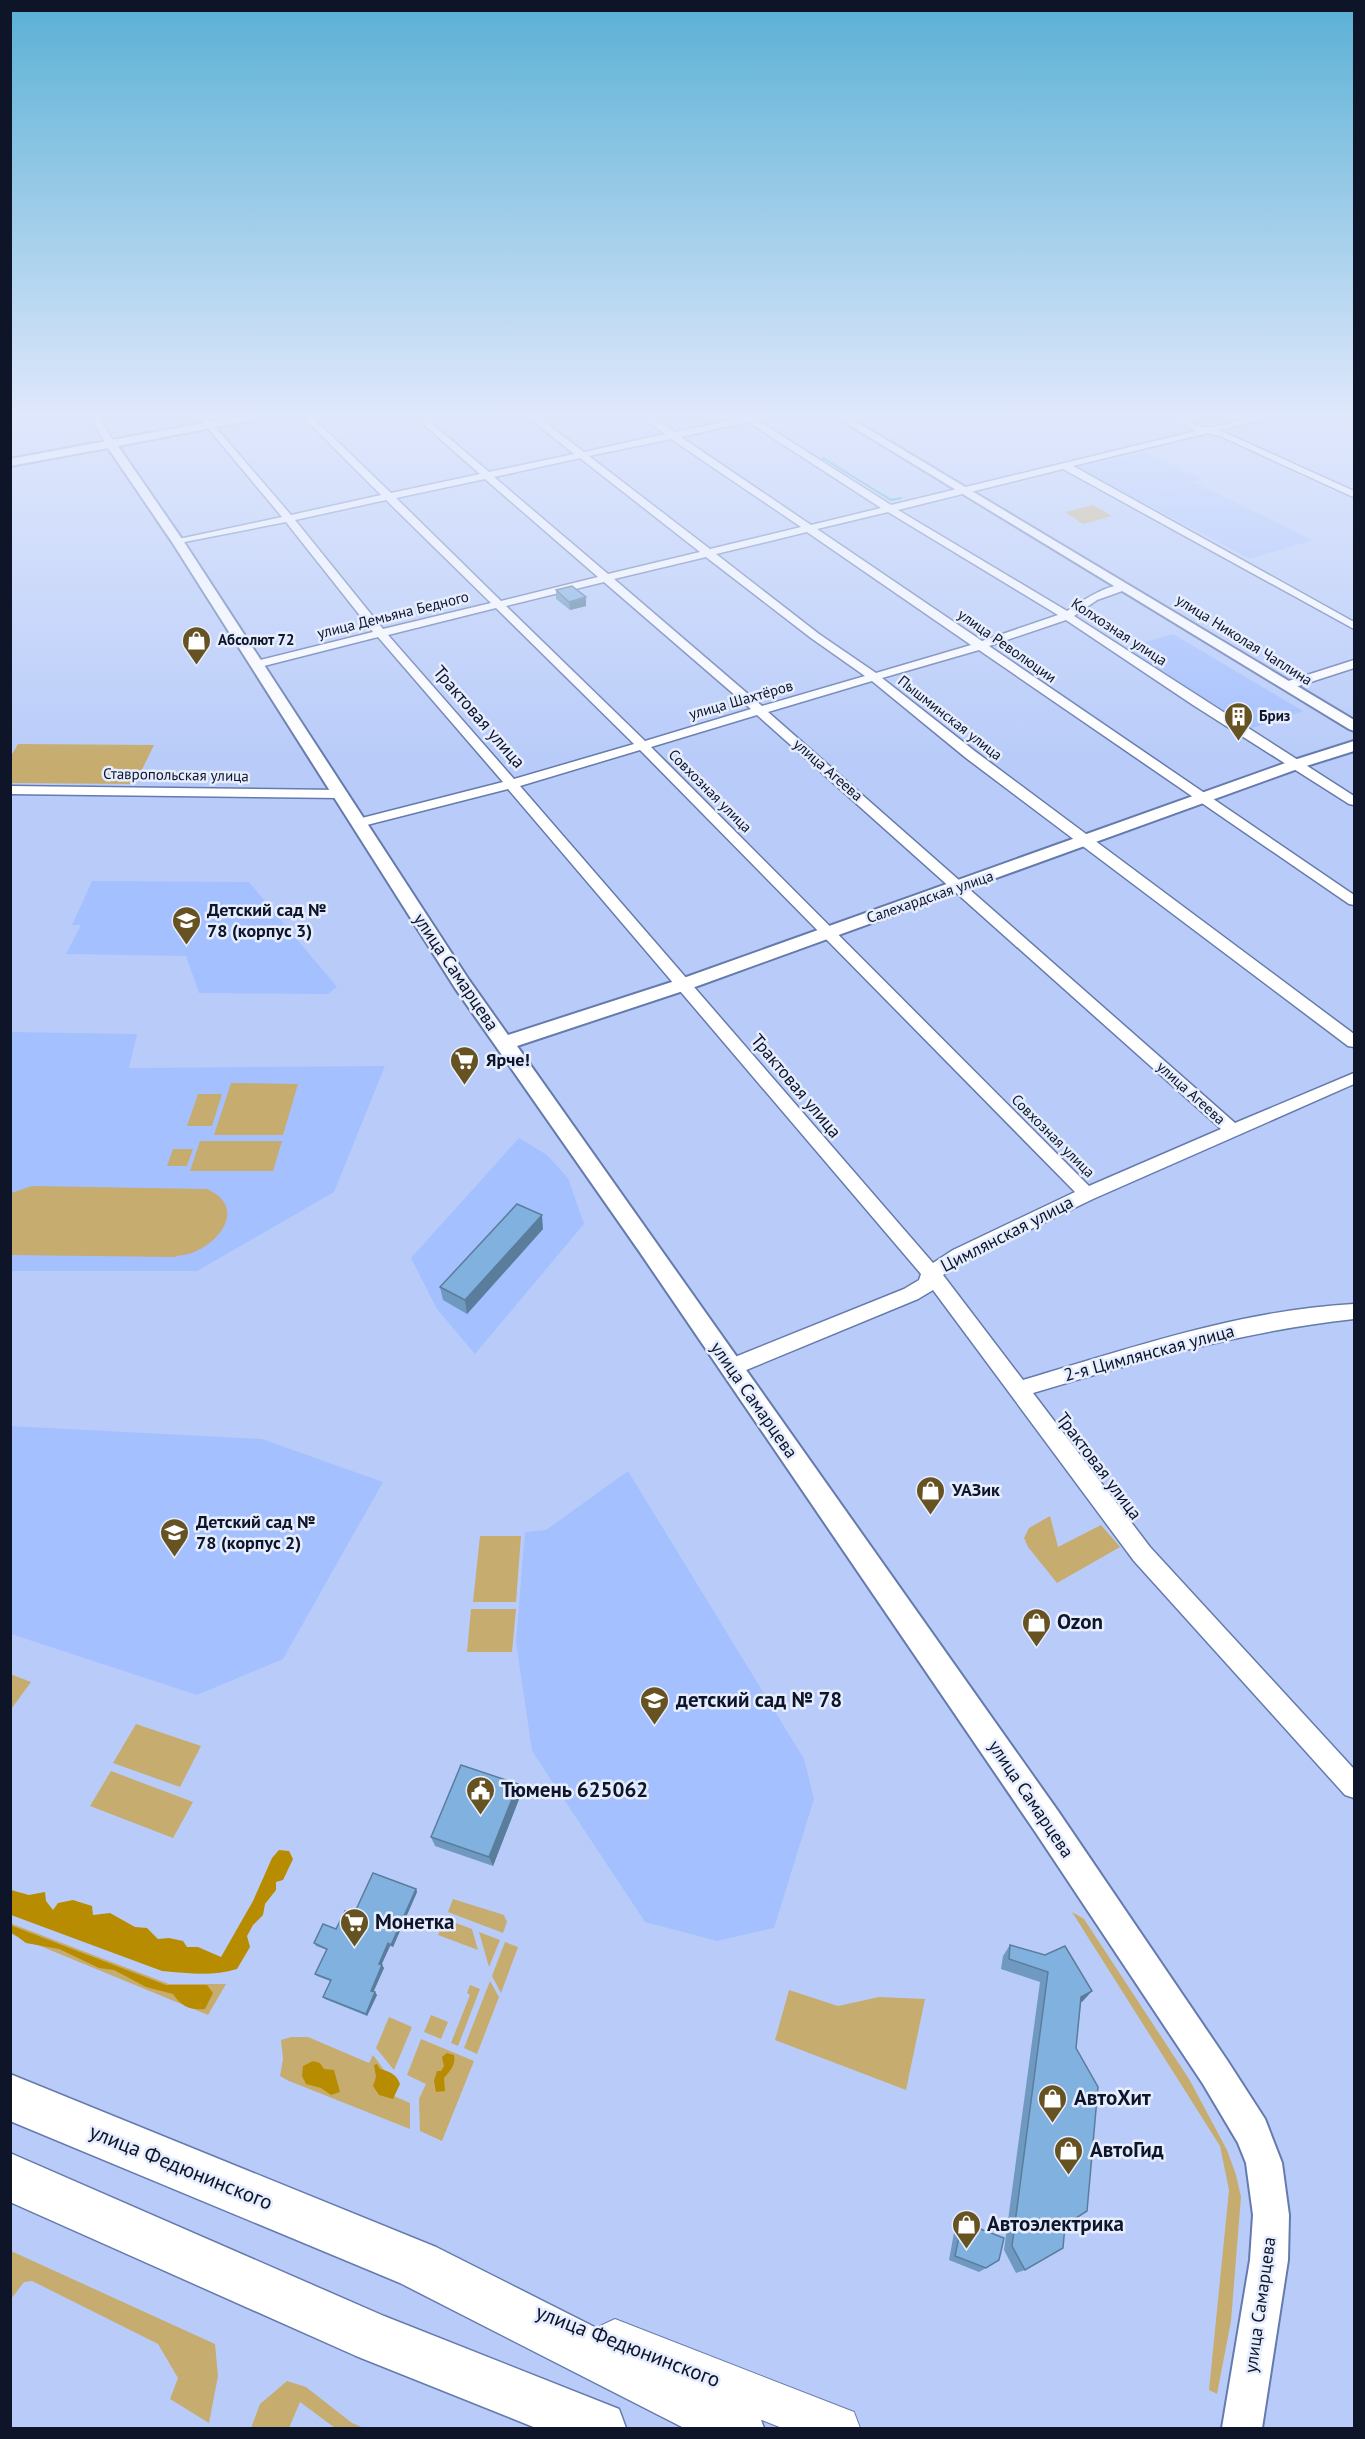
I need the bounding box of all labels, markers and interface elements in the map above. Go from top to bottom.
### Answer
street label: улица Демьяна Бедного [315,586,471,643]
street label: улица Николая Чаплина [1173,590,1316,689]
street label: Колхозная улица [1068,594,1171,670]
street label: улица Революции [954,605,1060,687]
shop icon: Абсолют 72 [181,624,213,666]
place label: Абсолют 72 [218,630,295,649]
street label: Трактовая улица [428,660,530,773]
street label: Пышминская улица [894,671,1006,764]
street label: улица Шахтёров [687,676,795,723]
building icon: Бриз [1222,700,1254,742]
place label: Бриз [1259,706,1290,725]
street label: улица Агеева [790,734,867,805]
street label: Совхозная улица [665,745,756,836]
street label: Ставропольская улица [103,764,249,785]
street label: Салехардская улица [864,866,996,927]
place label: Детский сад № 78 (корпус 3) [207,898,326,942]
school or university icon: Детский сад № 78 (корпус 3) [170,904,202,946]
street label: улица Самарцева [409,908,504,1035]
street label: Трактовая улица [746,1029,847,1142]
supermarket icon: Ярче! [449,1044,481,1086]
place label: Ярче! [486,1048,530,1071]
street label: улица Агеева [1153,1057,1230,1128]
street label: Совхозная улица [1008,1090,1099,1181]
street label: Цимлянская улица [937,1190,1077,1277]
street label: 2-я Цимлянская улица [1061,1319,1237,1386]
street label: улица Самарцева [706,1337,803,1462]
street label: Трактовая улица [1051,1407,1147,1524]
shop icon: УАЗик [915,1474,947,1516]
place label: УАЗик [951,1478,1000,1501]
place label: Детский сад № 78 (корпус 2) [196,1510,315,1554]
school or university icon: Детский сад № 78 (корпус 2) [159,1516,191,1558]
shop icon: Ozon [1020,1606,1052,1648]
place label: Ozon [1057,1608,1103,1635]
school or university icon: детский сад № 78 [639,1684,671,1726]
place label: детский сад № 78 [675,1686,842,1713]
street label: улица Самарцева [984,1735,1079,1862]
public building icon: Тюмень 625062 [464,1774,496,1816]
place label: Тюмень 625062 [501,1776,648,1803]
supermarket icon: Монетка [338,1906,370,1948]
place label: Монетка [375,1908,455,1935]
shop icon: АвтоХит [1037,2082,1069,2124]
place label: АвтоХит [1074,2084,1151,2111]
street label: улица Федюнинского [86,2117,277,2216]
shop icon: АвтоГид [1053,2134,1085,2176]
place label: АвтоГид [1090,2136,1164,2163]
shop icon: Автоэлектрика [950,2208,982,2250]
place label: Автоэлектрика [987,2210,1124,2237]
street label: улица Самарцева [1239,2235,1280,2374]
street label: улица Федюнинского [532,2298,724,2393]

